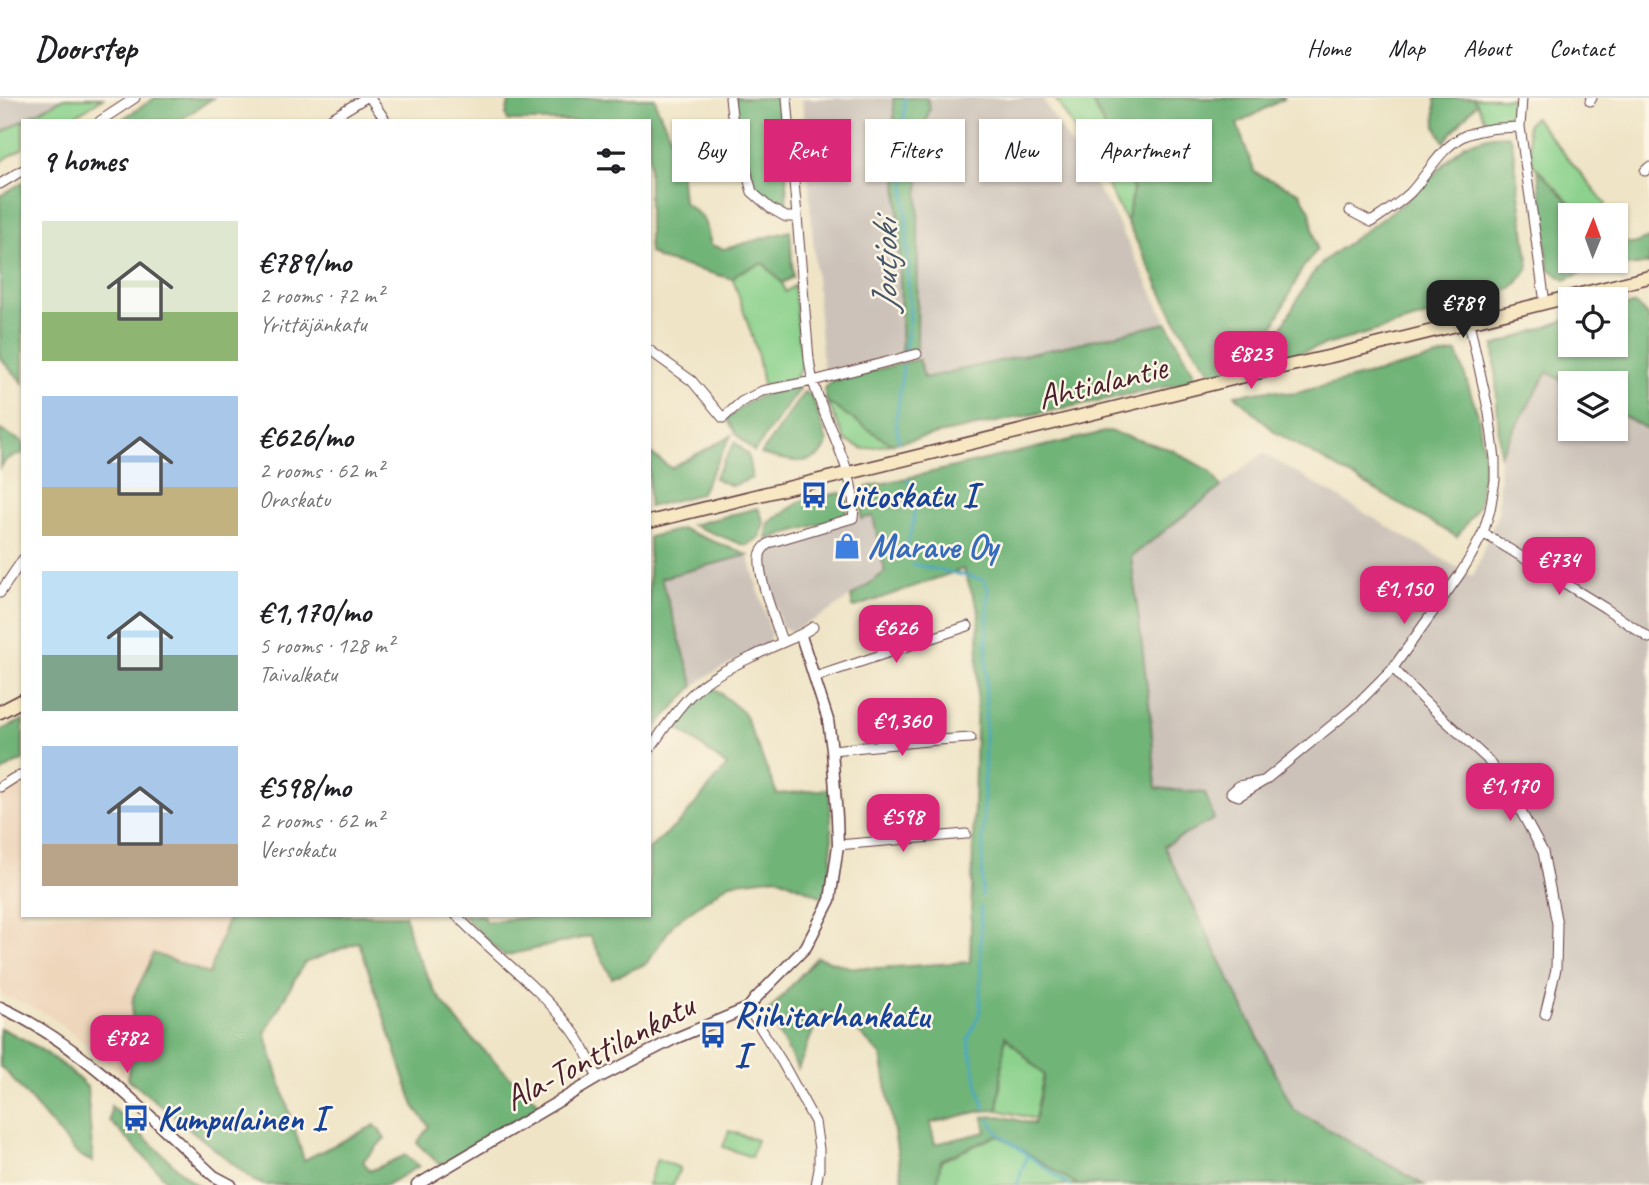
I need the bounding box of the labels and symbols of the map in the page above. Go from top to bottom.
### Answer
north arrow [1558,203,1628,273]
water label: Joutjoki [861,211,908,314]
pin: €789 [1422,280,1504,340]
pin: €823 [1210,331,1292,391]
street label: Ahtialantie [1033,344,1174,420]
place label: Liitoskatu I [835,473,984,518]
bus stop icon: Liitoskatu I [799,480,829,510]
place label: Marave Oy [868,524,1001,569]
shop icon: Marave Oy [832,531,862,561]
pin: €734 [1518,538,1600,597]
pin: €1,150 [1347,566,1461,626]
pin: €626 [855,606,937,665]
pin: €1,360 [845,698,959,758]
pin: €1,170 [1453,764,1567,823]
pin: €598 [862,794,944,854]
street label: Ala-Tonttilankatu [496,982,704,1121]
place label: Riihitarhankatu I [734,993,932,1078]
pin: €782 [86,1016,168,1075]
bus stop icon: Riihitarhankatu I [698,1020,728,1050]
place label: Kumpulainen I [157,1096,334,1141]
bus stop icon: Kumpulainen I [121,1103,151,1133]

